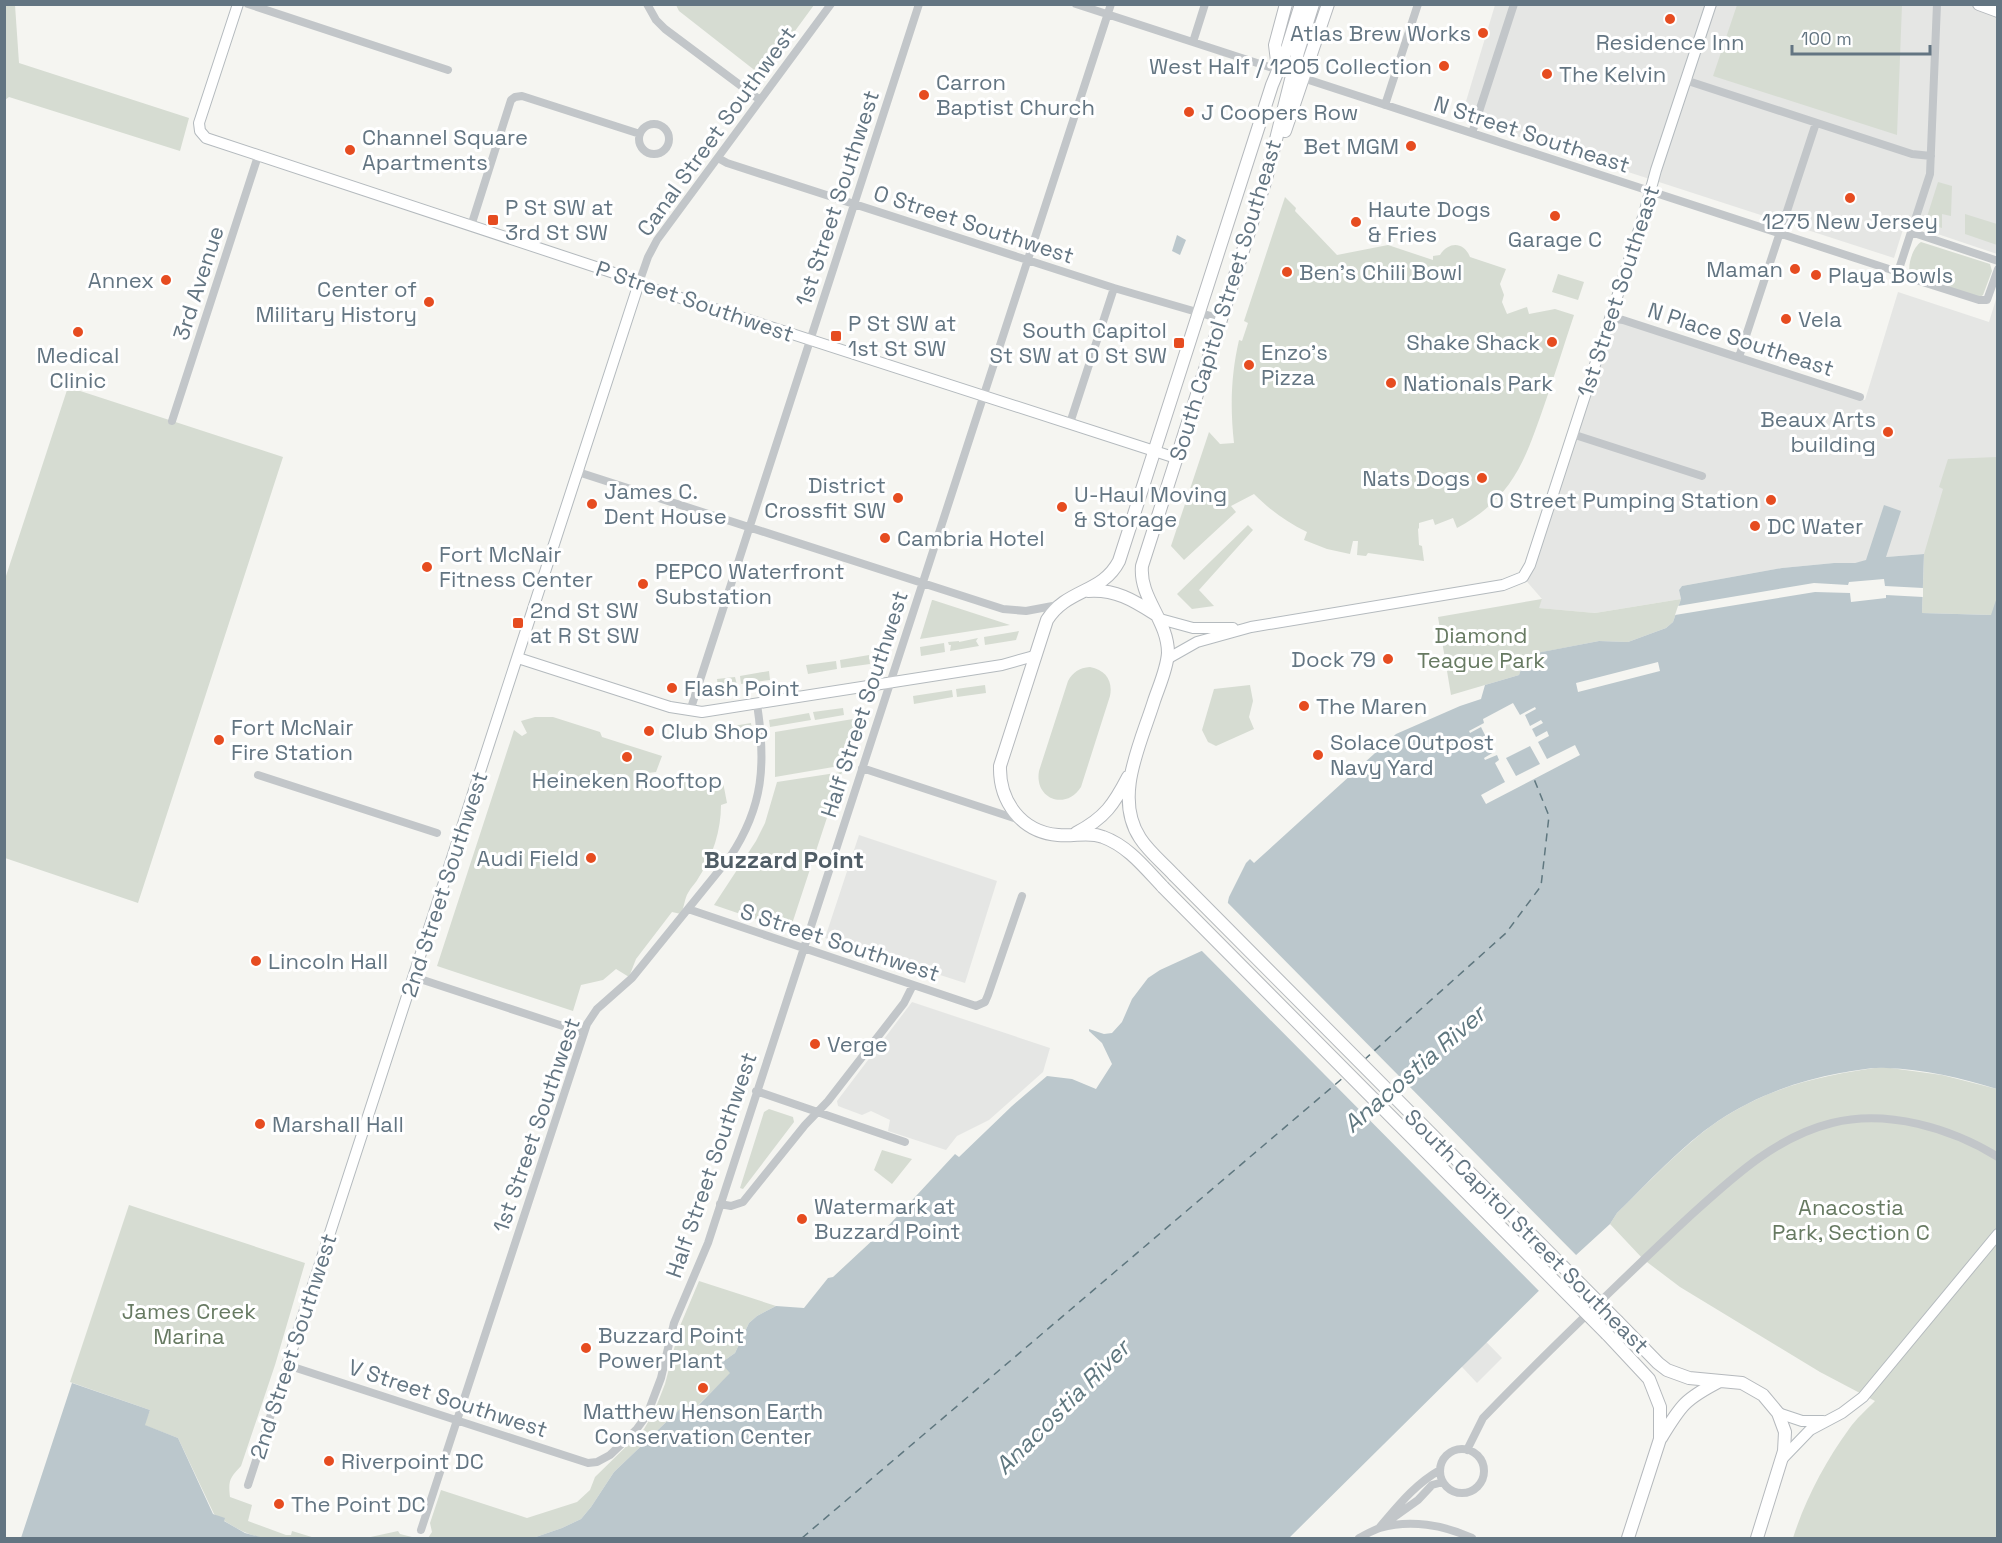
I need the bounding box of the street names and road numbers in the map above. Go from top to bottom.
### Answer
street label: Canal Street Southwest [630,21,802,241]
street label: 1st Street Southwest [789,87,885,309]
street label: N Street Southeast [1431,89,1633,179]
street label: South Capitol Street Southeast [1163,136,1287,464]
street label: O Street Southwest [870,178,1078,270]
street label: 1st Street Southeast [1571,182,1665,400]
street label: 3rd Avenue [166,222,230,344]
street label: P Street Southwest [592,254,798,348]
street label: N Place Southeast [1644,296,1838,382]
street label: Half Street Southwest [814,587,914,821]
street label: 2nd Street Southwest [394,768,494,1000]
street label: S Street Southwest [737,897,943,987]
street label: 1st Street Southwest [486,1014,586,1236]
street label: Half Street Southwest [659,1049,763,1281]
street label: South Capitol Street Southeast [1399,1103,1655,1359]
street label: 2nd Street Southwest [243,1230,343,1462]
street label: V Street Southwest [345,1353,551,1443]

